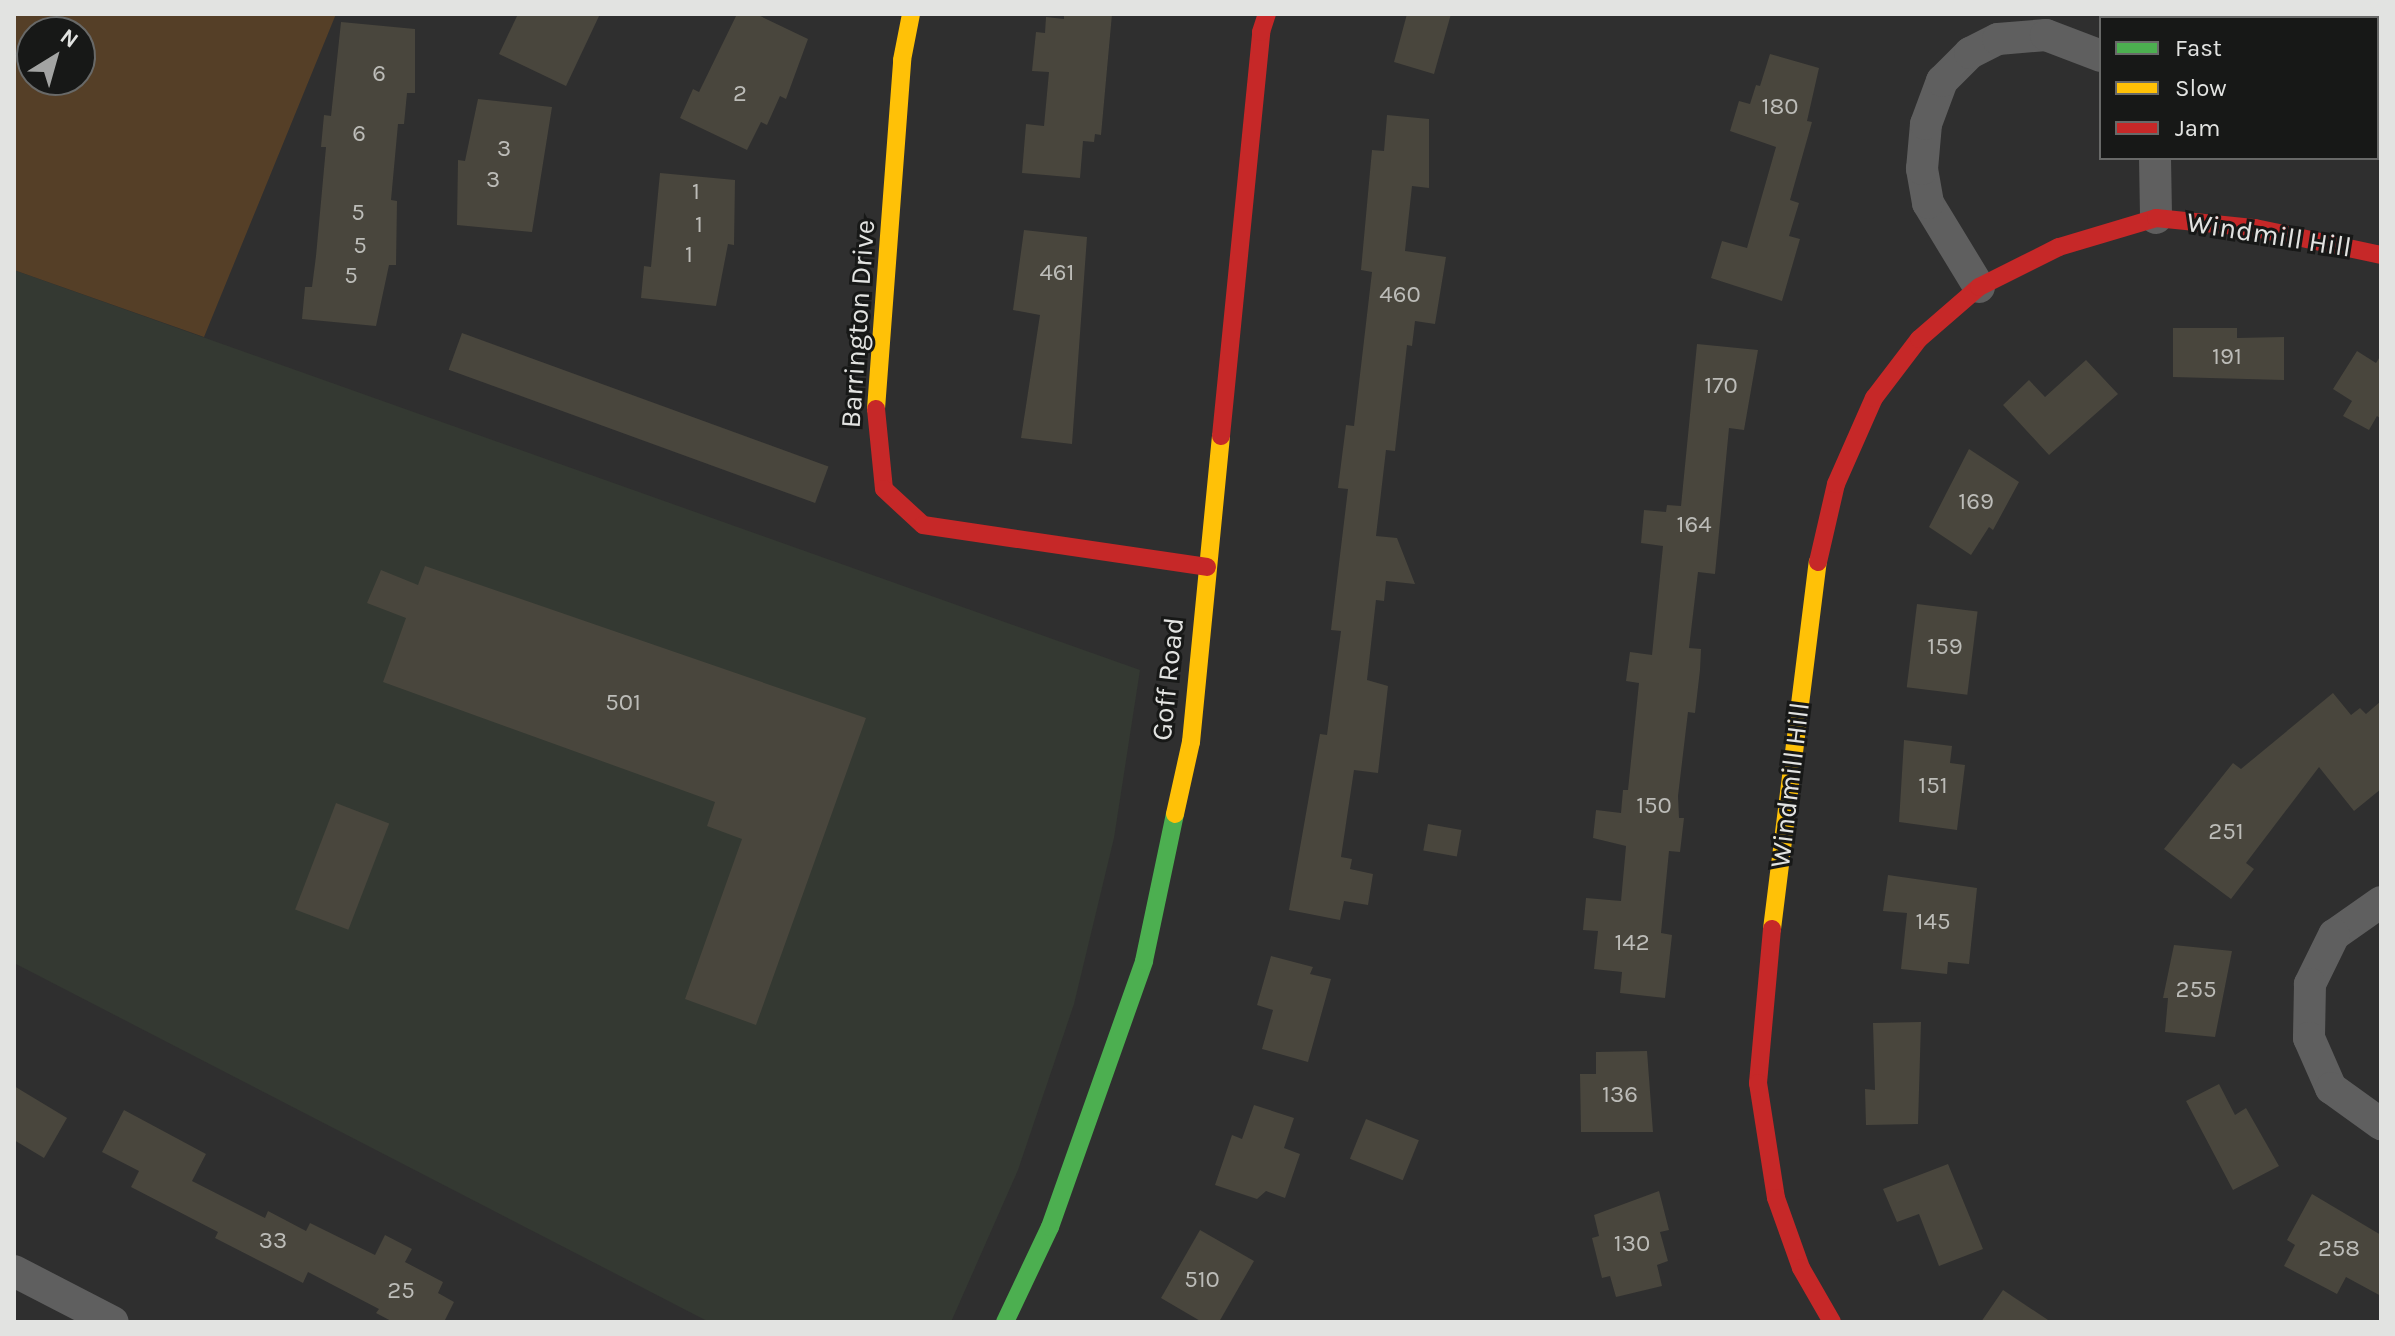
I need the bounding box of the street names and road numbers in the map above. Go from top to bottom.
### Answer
street label: Windmill Hill [2184,205,2354,265]
street label: Barrington Drive [834,219,882,429]
street label: Goff Road [1145,616,1191,742]
street label: Windmill Hill [1763,700,1817,870]

